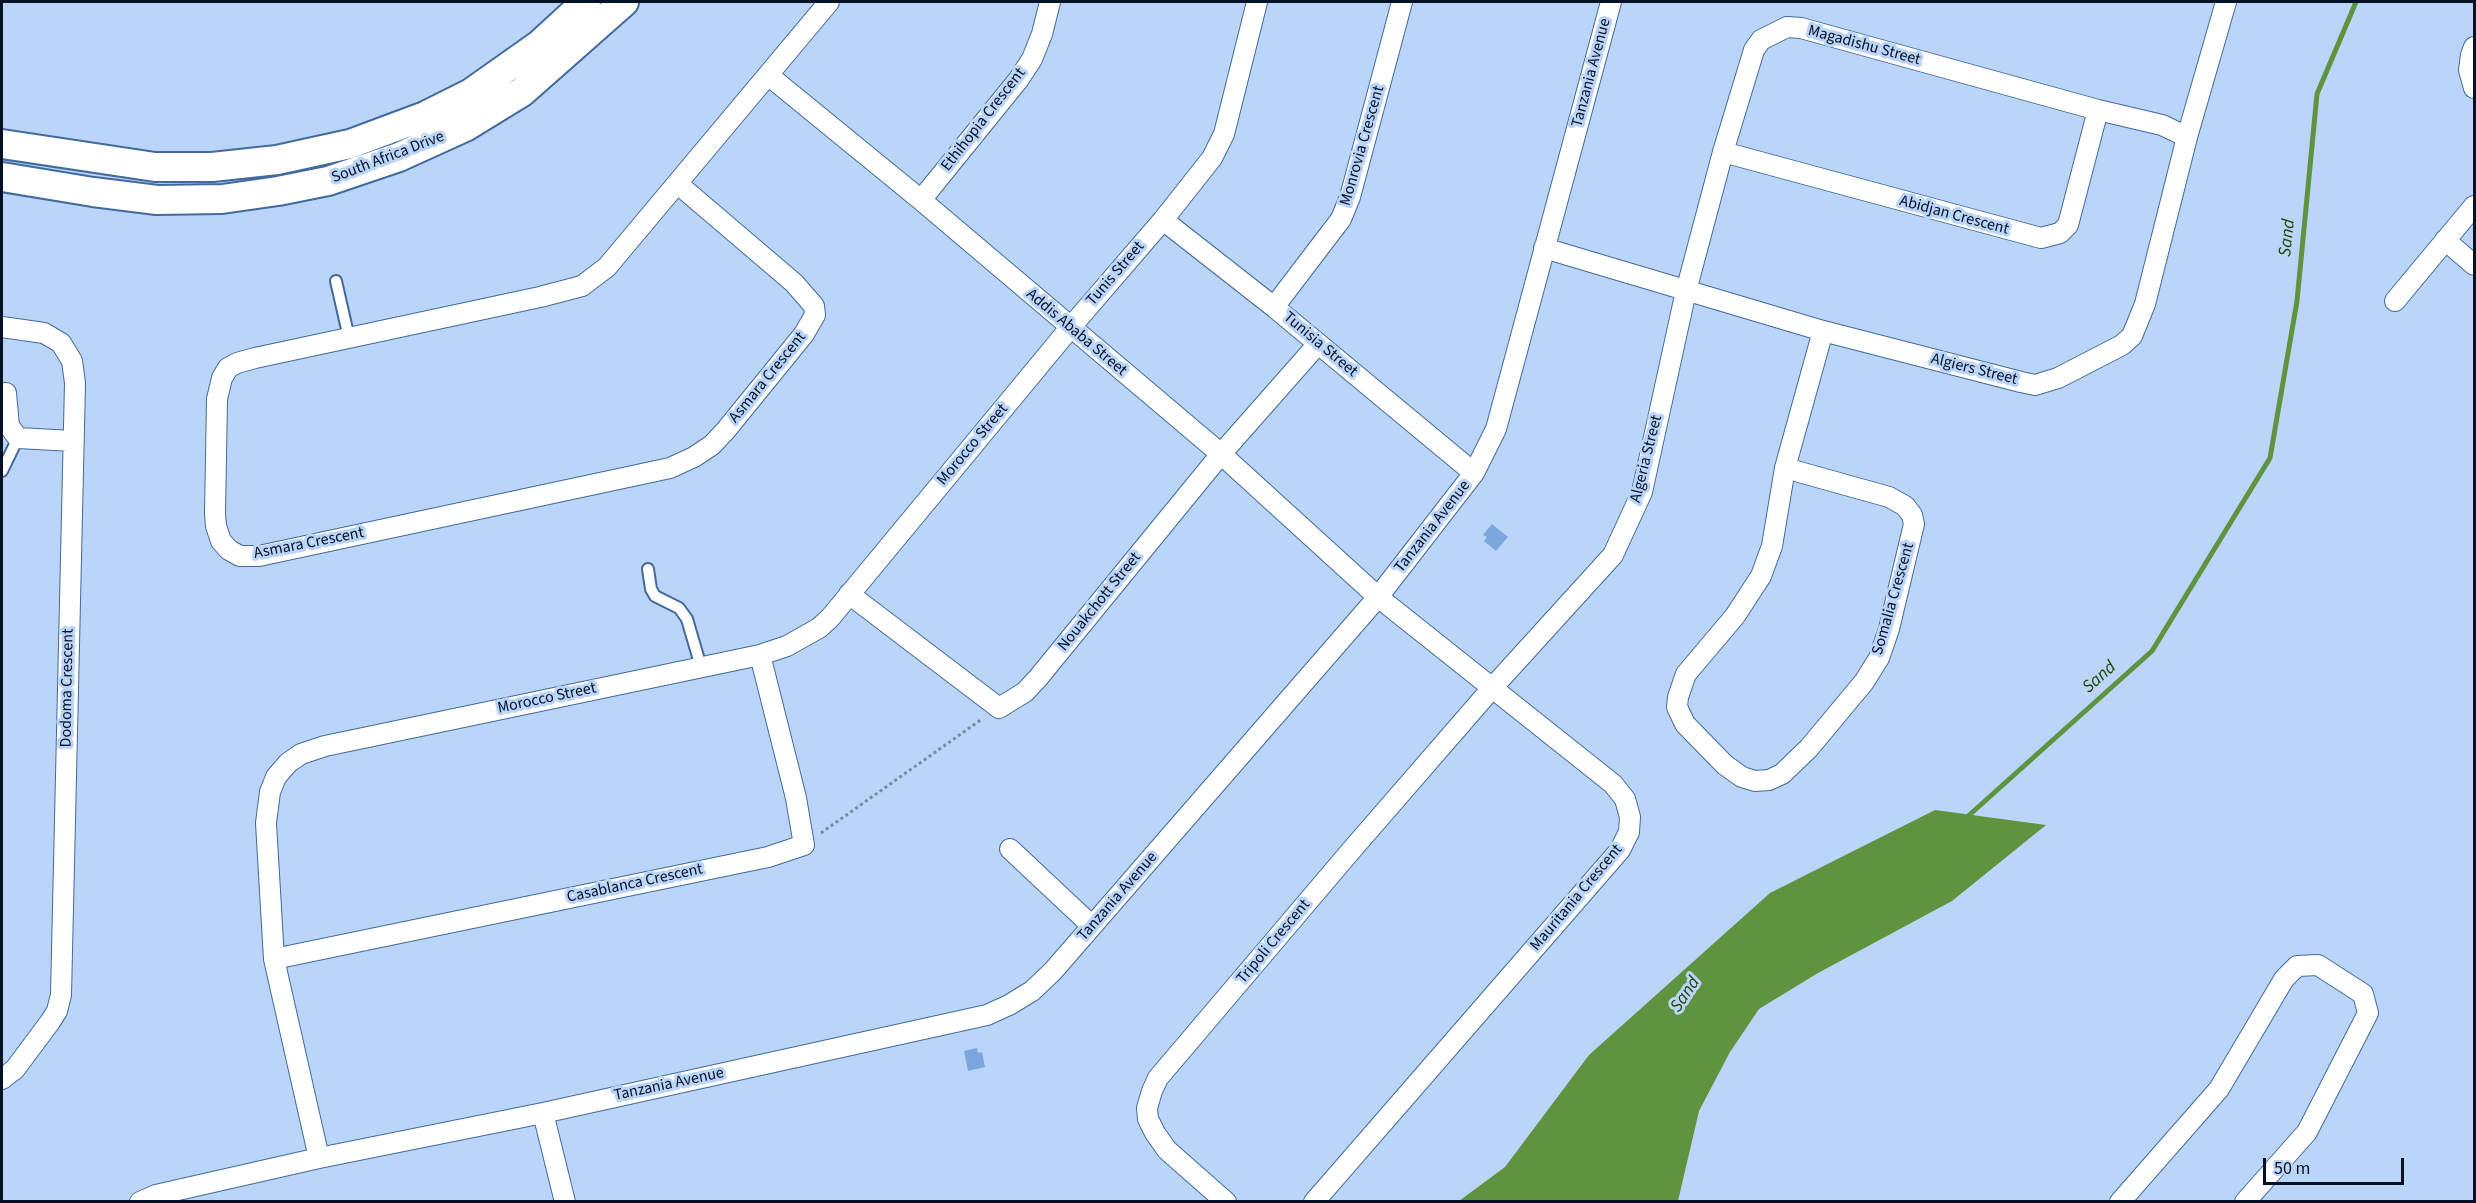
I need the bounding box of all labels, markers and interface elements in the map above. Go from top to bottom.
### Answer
street label: Tanzania Avenue [1568,16,1616,130]
street label: Magadishu Street [1806,22,1922,70]
street label: Ethihopia Crescent [938,65,1030,175]
street label: Monrovia Crescent [1337,84,1389,208]
street label: South Africa Drive [329,128,447,188]
street label: Abidjan Crescent [1897,192,2011,240]
water label: Sand [2275,218,2301,258]
street label: Tunis Street [1083,238,1149,310]
street label: Addis Ababa Street [1022,285,1130,381]
street label: Tunisia Street [1279,308,1361,382]
street label: Asmara Crescent [725,329,811,427]
street label: Algiers Street [1929,350,2019,390]
street label: Morocco Street [933,400,1013,490]
street label: Algeria Street [1627,413,1667,505]
street label: Tanzania Avenue [1391,477,1475,577]
street label: Asmara Crescent [252,524,366,564]
street label: Somalia Crescent [1869,541,1919,657]
street label: Nouakchott Street [1054,549,1146,655]
street label: Dodoma Crescent [57,628,79,748]
water label: Sand [2079,657,2121,699]
street label: Morocco Street [496,679,598,719]
street label: Mauritania Crescent [1527,841,1627,955]
street label: Tanzania Avenue [1074,848,1162,946]
street label: Casablanca Crescent [565,860,705,908]
street label: Tripoli Crescent [1233,896,1315,988]
water label: Sand [1666,973,1706,1017]
street label: Tanzania Avenue [612,1064,726,1106]
scale bar [2266,1146,2407,1184]
text: 50 m [2274,1156,2310,1181]

